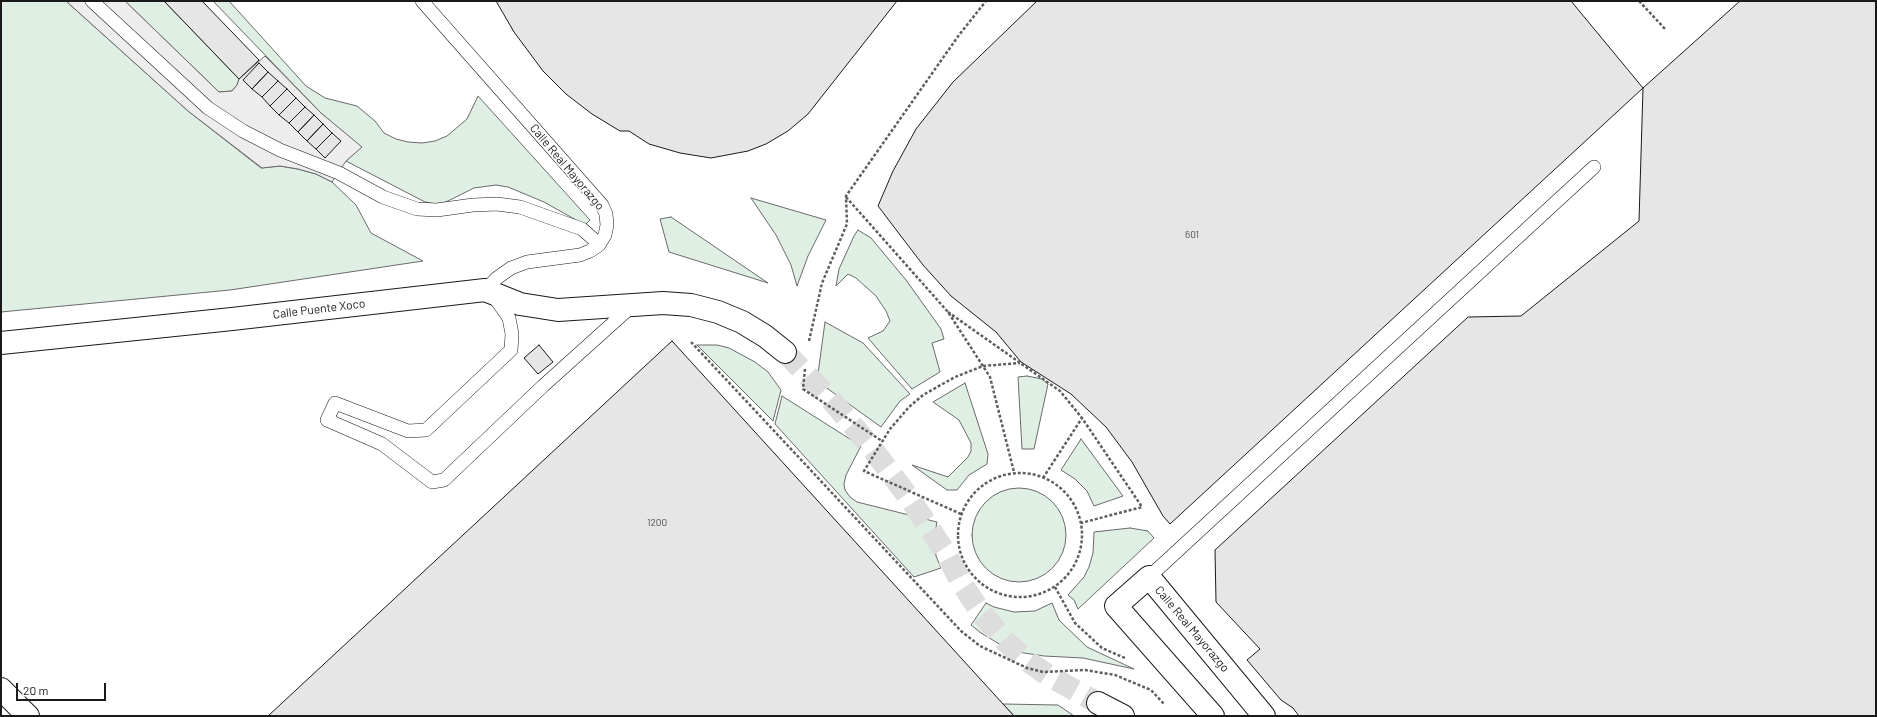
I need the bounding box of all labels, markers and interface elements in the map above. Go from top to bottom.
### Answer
street label: Calle Real Mayorazgo [527,121,607,213]
house number: 601 [1185,229,1199,241]
street label: Calle Puente Xoco [272,296,366,322]
house number: 1200 [647,517,667,529]
street label: Calle Real Mayorazgo [1152,583,1232,675]
scale bar [18,675,108,701]
text: 20 m [23,683,49,697]

